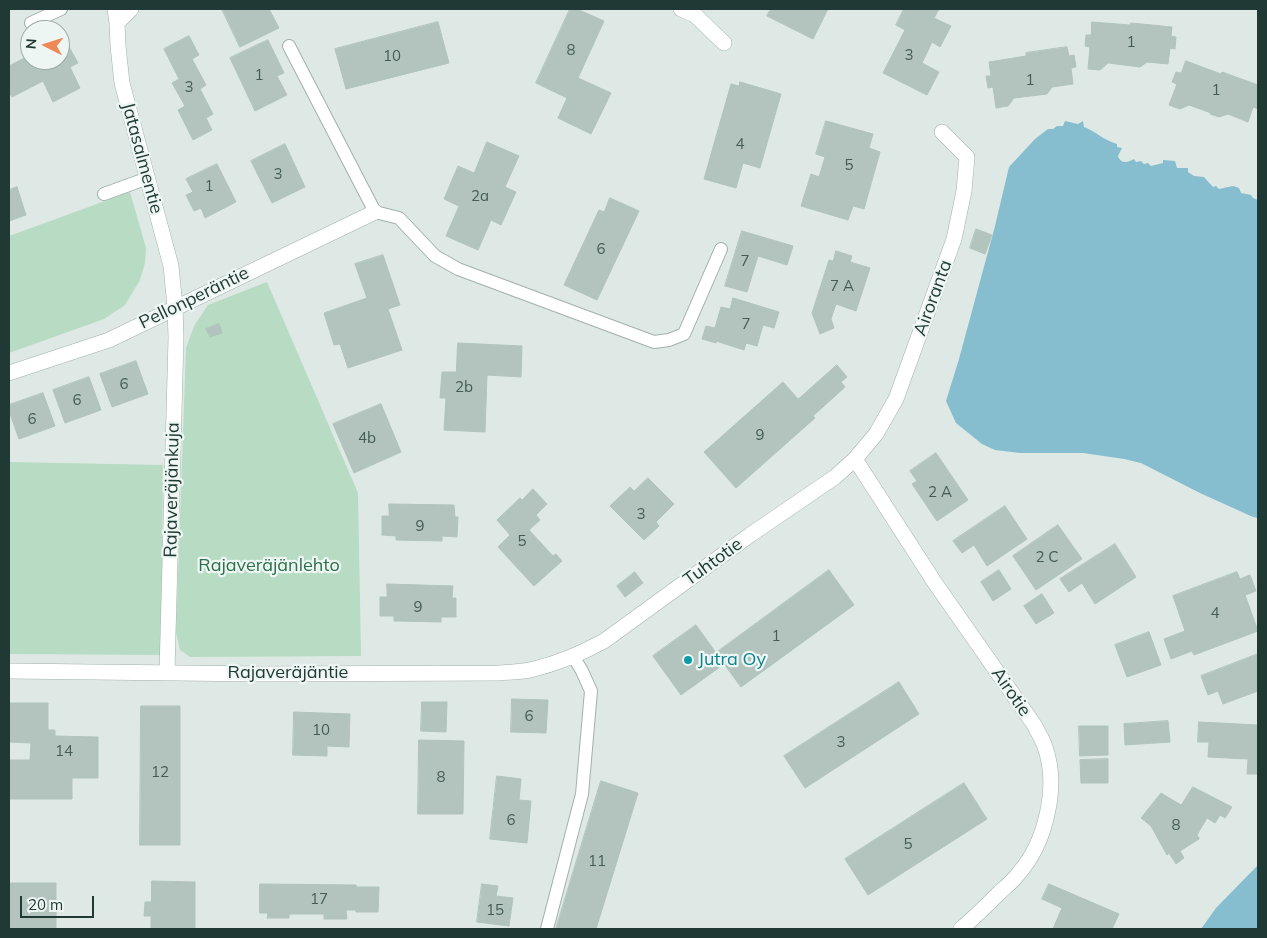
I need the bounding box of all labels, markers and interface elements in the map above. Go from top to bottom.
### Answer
north arrow [20,20,70,70]
house number: 1 [1127,33,1135,51]
text: N [22,38,40,50]
house number: 8 [567,41,575,59]
house number: 3 [905,46,913,64]
house number: 10 [383,47,401,65]
house number: 1 [255,66,263,84]
house number: 1 [1026,71,1034,89]
house number: 3 [185,78,193,96]
house number: 1 [1212,81,1220,99]
street label: Jatasalmentie [117,100,167,216]
house number: 4 [736,135,744,153]
house number: 5 [845,156,853,174]
house number: 3 [274,165,282,183]
house number: 1 [205,177,213,195]
house number: 2a [471,187,489,205]
house number: 6 [597,240,605,258]
house number: 7 [741,252,749,270]
street label: Airoranta [909,257,957,339]
street label: Pellonperäntie [136,262,252,334]
house number: 7 A [830,277,854,295]
house number: 7 [742,315,750,333]
house number: 6 [120,375,128,393]
house number: 2b [455,378,473,396]
house number: 6 [73,391,81,409]
house number: 6 [28,410,36,428]
street label: Rajaveräjänkuja [160,422,184,558]
house number: 9 [756,426,764,444]
house number: 4b [358,429,376,447]
house number: 2 A [928,483,952,501]
house number: 3 [637,505,645,523]
house number: 9 [416,517,424,535]
house number: 5 [518,532,526,550]
street label: Tuhtotie [679,533,747,591]
house number: 2 C [1035,548,1059,566]
park label: Rajaveräjänlehto [198,555,340,577]
house number: 9 [414,598,422,616]
house number: 4 [1211,604,1219,622]
house number: 1 [772,627,780,645]
place label: Jutra Oy [698,649,766,671]
marker: Jutra Oy [682,654,694,666]
street label: Rajaveräjäntie [228,662,348,684]
street label: Airotie [987,663,1035,721]
house number: 6 [525,707,533,725]
house number: 10 [312,721,330,739]
house number: 3 [837,733,845,751]
house number: 14 [55,742,73,760]
house number: 12 [151,763,169,781]
house number: 8 [437,768,445,786]
house number: 6 [507,811,515,829]
house number: 8 [1172,816,1180,834]
house number: 5 [904,835,912,853]
house number: 11 [588,852,606,870]
scale bar [22,886,96,918]
house number: 17 [310,890,328,908]
text: 20 m [28,895,63,914]
house number: 15 [486,901,504,919]

